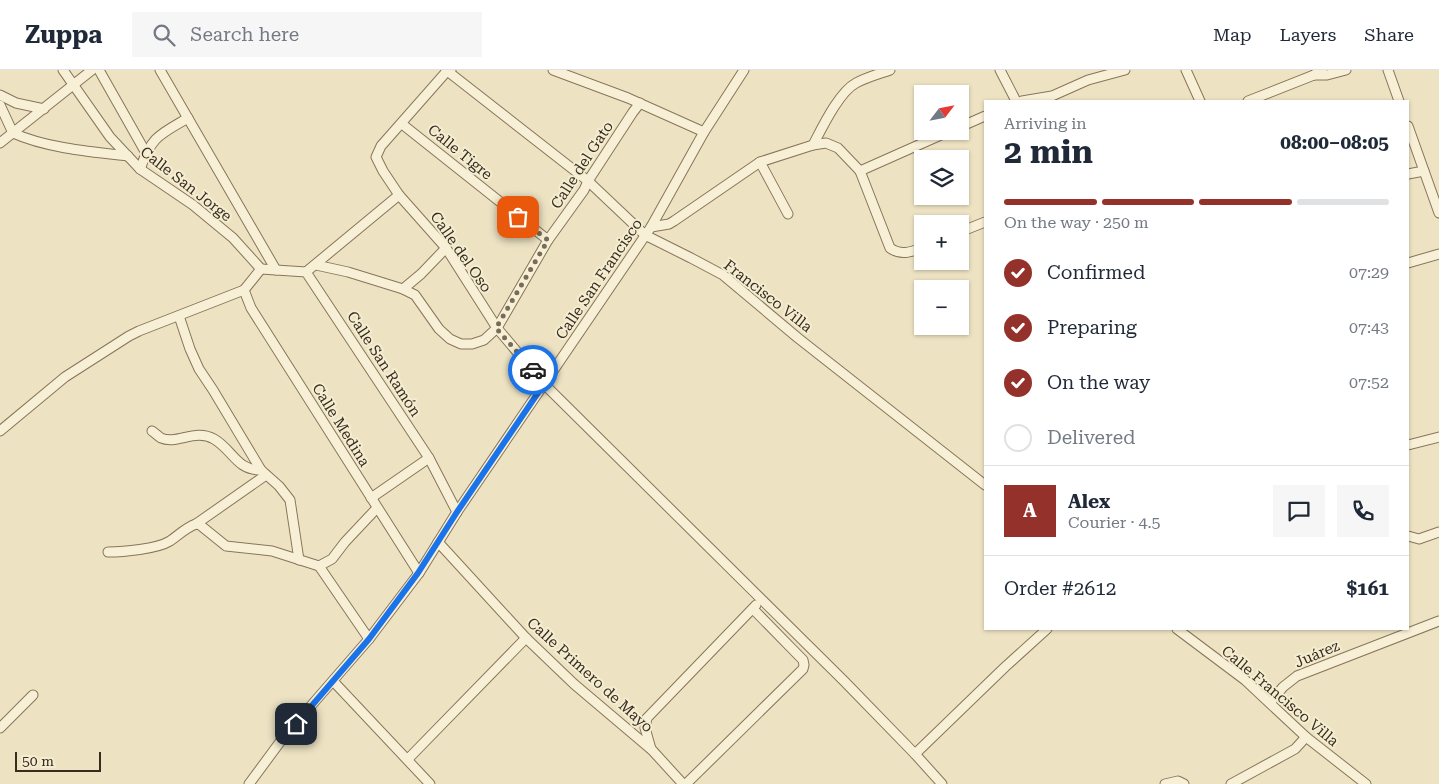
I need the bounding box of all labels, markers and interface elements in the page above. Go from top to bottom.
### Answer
search box [132,12,482,57]
text: Zuppa [25,21,102,49]
icon: search [150,21,178,49]
text: Search here [190,23,299,46]
text: Map [1213,24,1252,45]
text: Layers [1280,24,1336,45]
text: Share [1364,24,1414,45]
north arrow [914,85,969,140]
map controls [914,85,969,335]
text: Arriving in [1004,114,1087,133]
street label: Calle del Gato [547,118,617,212]
street label: Calle Tigre [424,121,496,183]
text: 08:00–08:05 [1280,131,1389,154]
text: 2 min [1004,133,1093,171]
street label: Calle San Jorge [137,143,235,225]
button: layers [914,150,969,205]
pin [497,196,539,238]
icon: bag [504,203,532,231]
street label: Calle del Oso [427,208,495,296]
text: On the way · 250 m [1004,213,1149,232]
street label: Calle San Francisco [552,215,646,343]
button: + [914,215,969,270]
street label: Francisco Villa [720,256,816,336]
icon: check [1004,259,1032,287]
text: Confirmed [1047,261,1145,284]
text: 07:29 [1349,263,1389,282]
button: − [914,280,969,335]
street label: Calle San Ramón [343,308,425,420]
icon: check [1004,314,1032,342]
text: Preparing [1047,316,1137,339]
text: 07:43 [1349,318,1389,337]
courier [508,345,558,395]
icon: car [519,356,547,384]
icon: check [1004,369,1032,397]
text: On the way [1047,371,1150,394]
text: 07:52 [1349,373,1389,392]
street label: Calle Medina [308,380,374,470]
text: Delivered [1047,426,1135,449]
button: chat [1273,485,1325,537]
button: phone [1337,485,1389,537]
text: Alex [1068,490,1110,513]
text: A [1023,499,1037,522]
text: Courier · 4.5 [1068,513,1161,532]
text: Order #2612 [1004,577,1116,600]
text: $161 [1346,577,1389,600]
street label: Calle Primero de Mayo [523,614,657,736]
street label: Juárez [1292,637,1342,671]
street label: Calle Francisco Villa [1218,642,1342,750]
pin [275,703,317,745]
icon: home [282,710,310,738]
scale bar [15,749,101,772]
text: 50 m [22,753,54,769]

